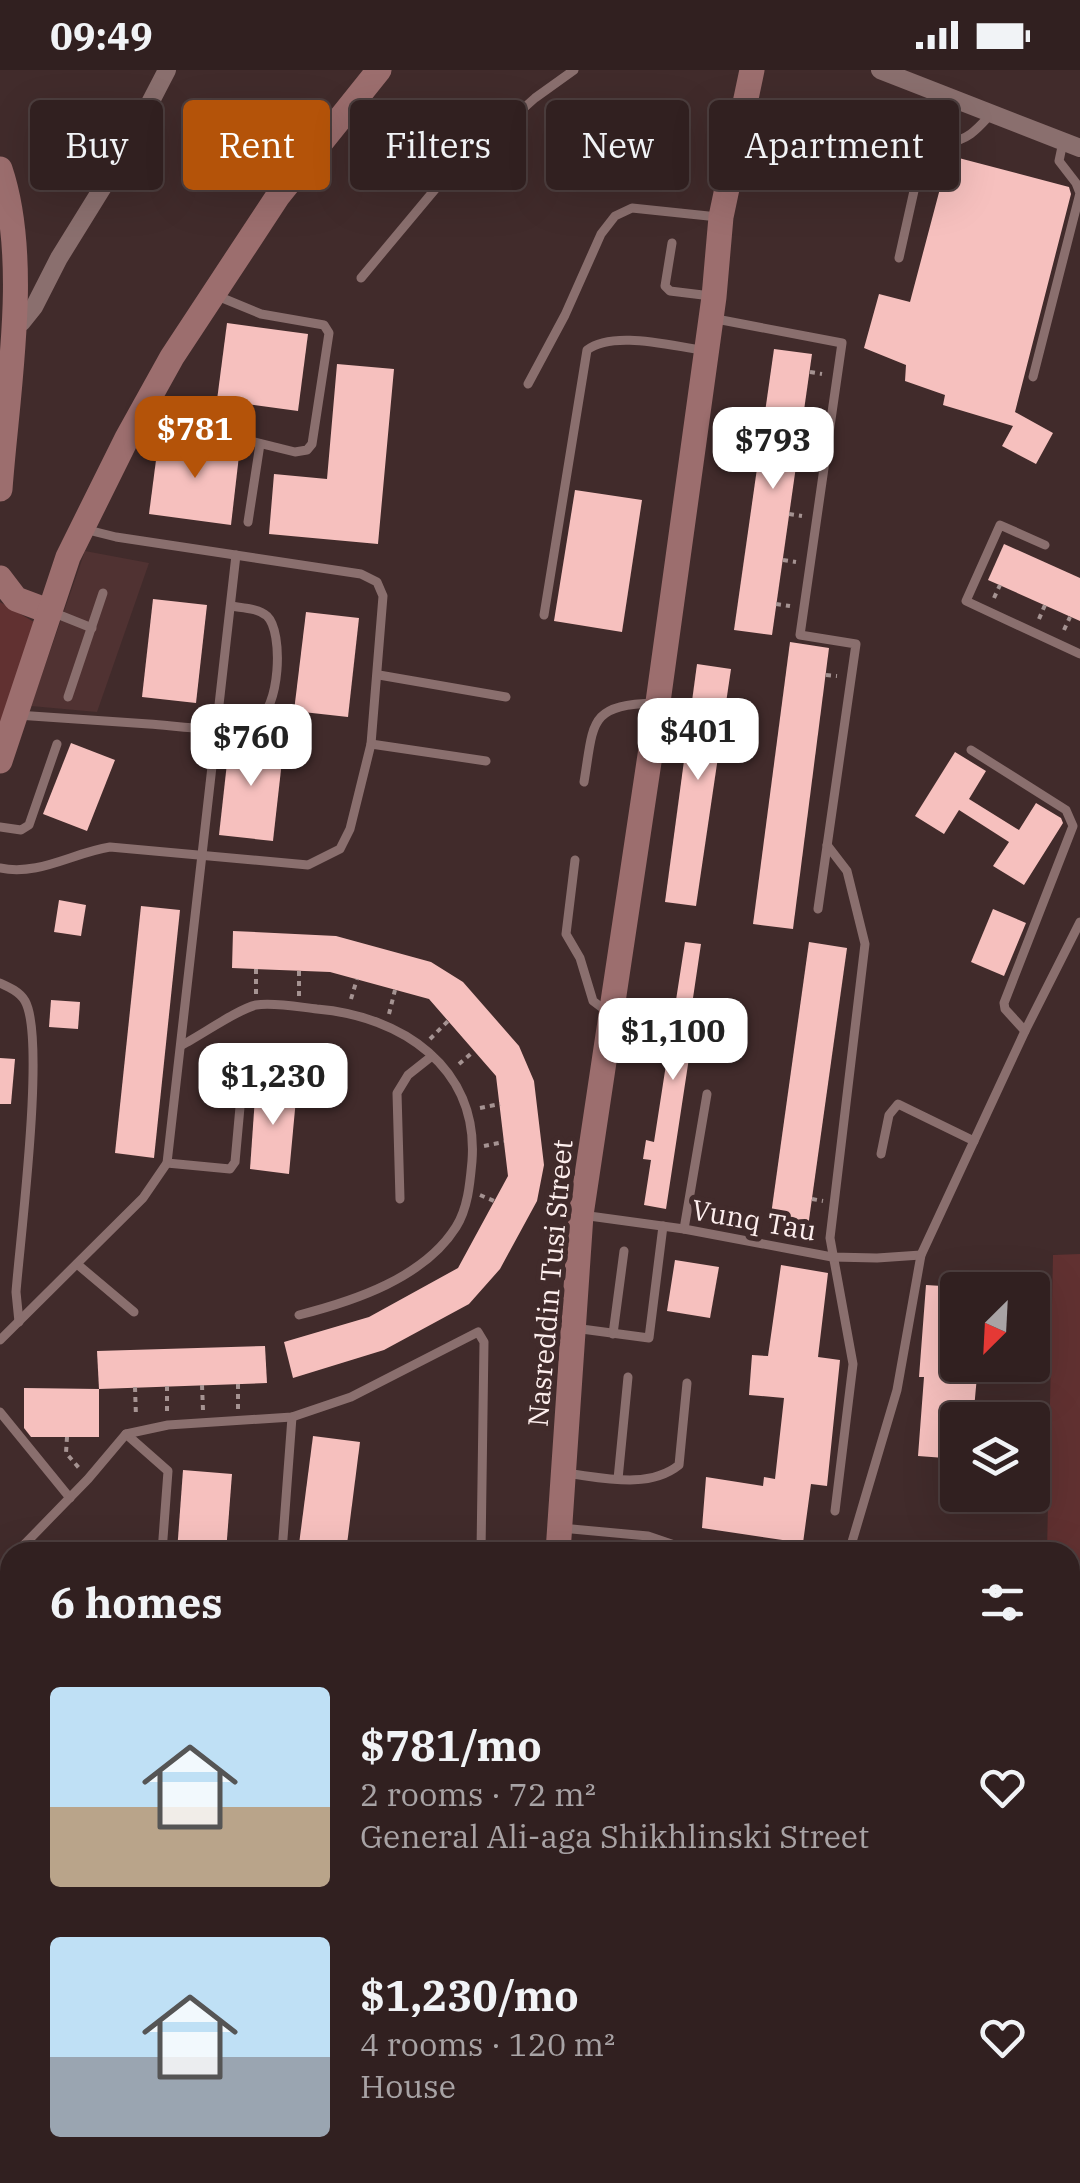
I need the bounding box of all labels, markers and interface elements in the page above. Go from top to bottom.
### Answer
text: 09:49 [50,11,153,60]
chip: Buy [30,100,163,190]
chip: Rent [183,100,330,190]
chip: Filters [350,100,526,190]
chip: New [546,100,689,190]
chip: Apartment [709,100,959,190]
pin: $781 [136,396,254,481]
text: $781 [157,407,233,449]
pin: $793 [714,407,832,492]
text: $793 [735,418,811,460]
pin: $401 [639,698,757,783]
pin: $760 [192,704,310,789]
text: $401 [660,709,736,751]
text: $760 [213,715,289,757]
pin: $1,100 [592,998,754,1083]
text: $1,100 [621,1009,725,1051]
pin: $1,230 [192,1043,354,1128]
text: $1,230 [221,1054,325,1096]
street label: Nasreddin Tusi Street [519,1138,581,1428]
street label: Vunq Tau [689,1190,819,1249]
north arrow [940,1272,1050,1382]
map controls [940,1272,1050,1512]
button: layers [940,1402,1050,1512]
text: 6 homes [50,1575,223,1630]
icon: filters [975,1575,1030,1630]
text: $781/mo [360,1718,542,1773]
icon: home [130,1727,250,1847]
icon: heart [975,1760,1030,1815]
text: 2 rooms · 72 m² [360,1773,596,1815]
text: General Ali-aga Shikhlinski Street [360,1815,869,1857]
text: $1,230/mo [360,1968,579,2023]
icon: home [130,1977,250,2097]
icon: heart [975,2010,1030,2065]
text: 4 rooms · 120 m² [360,2023,615,2065]
text: House [360,2065,456,2107]

